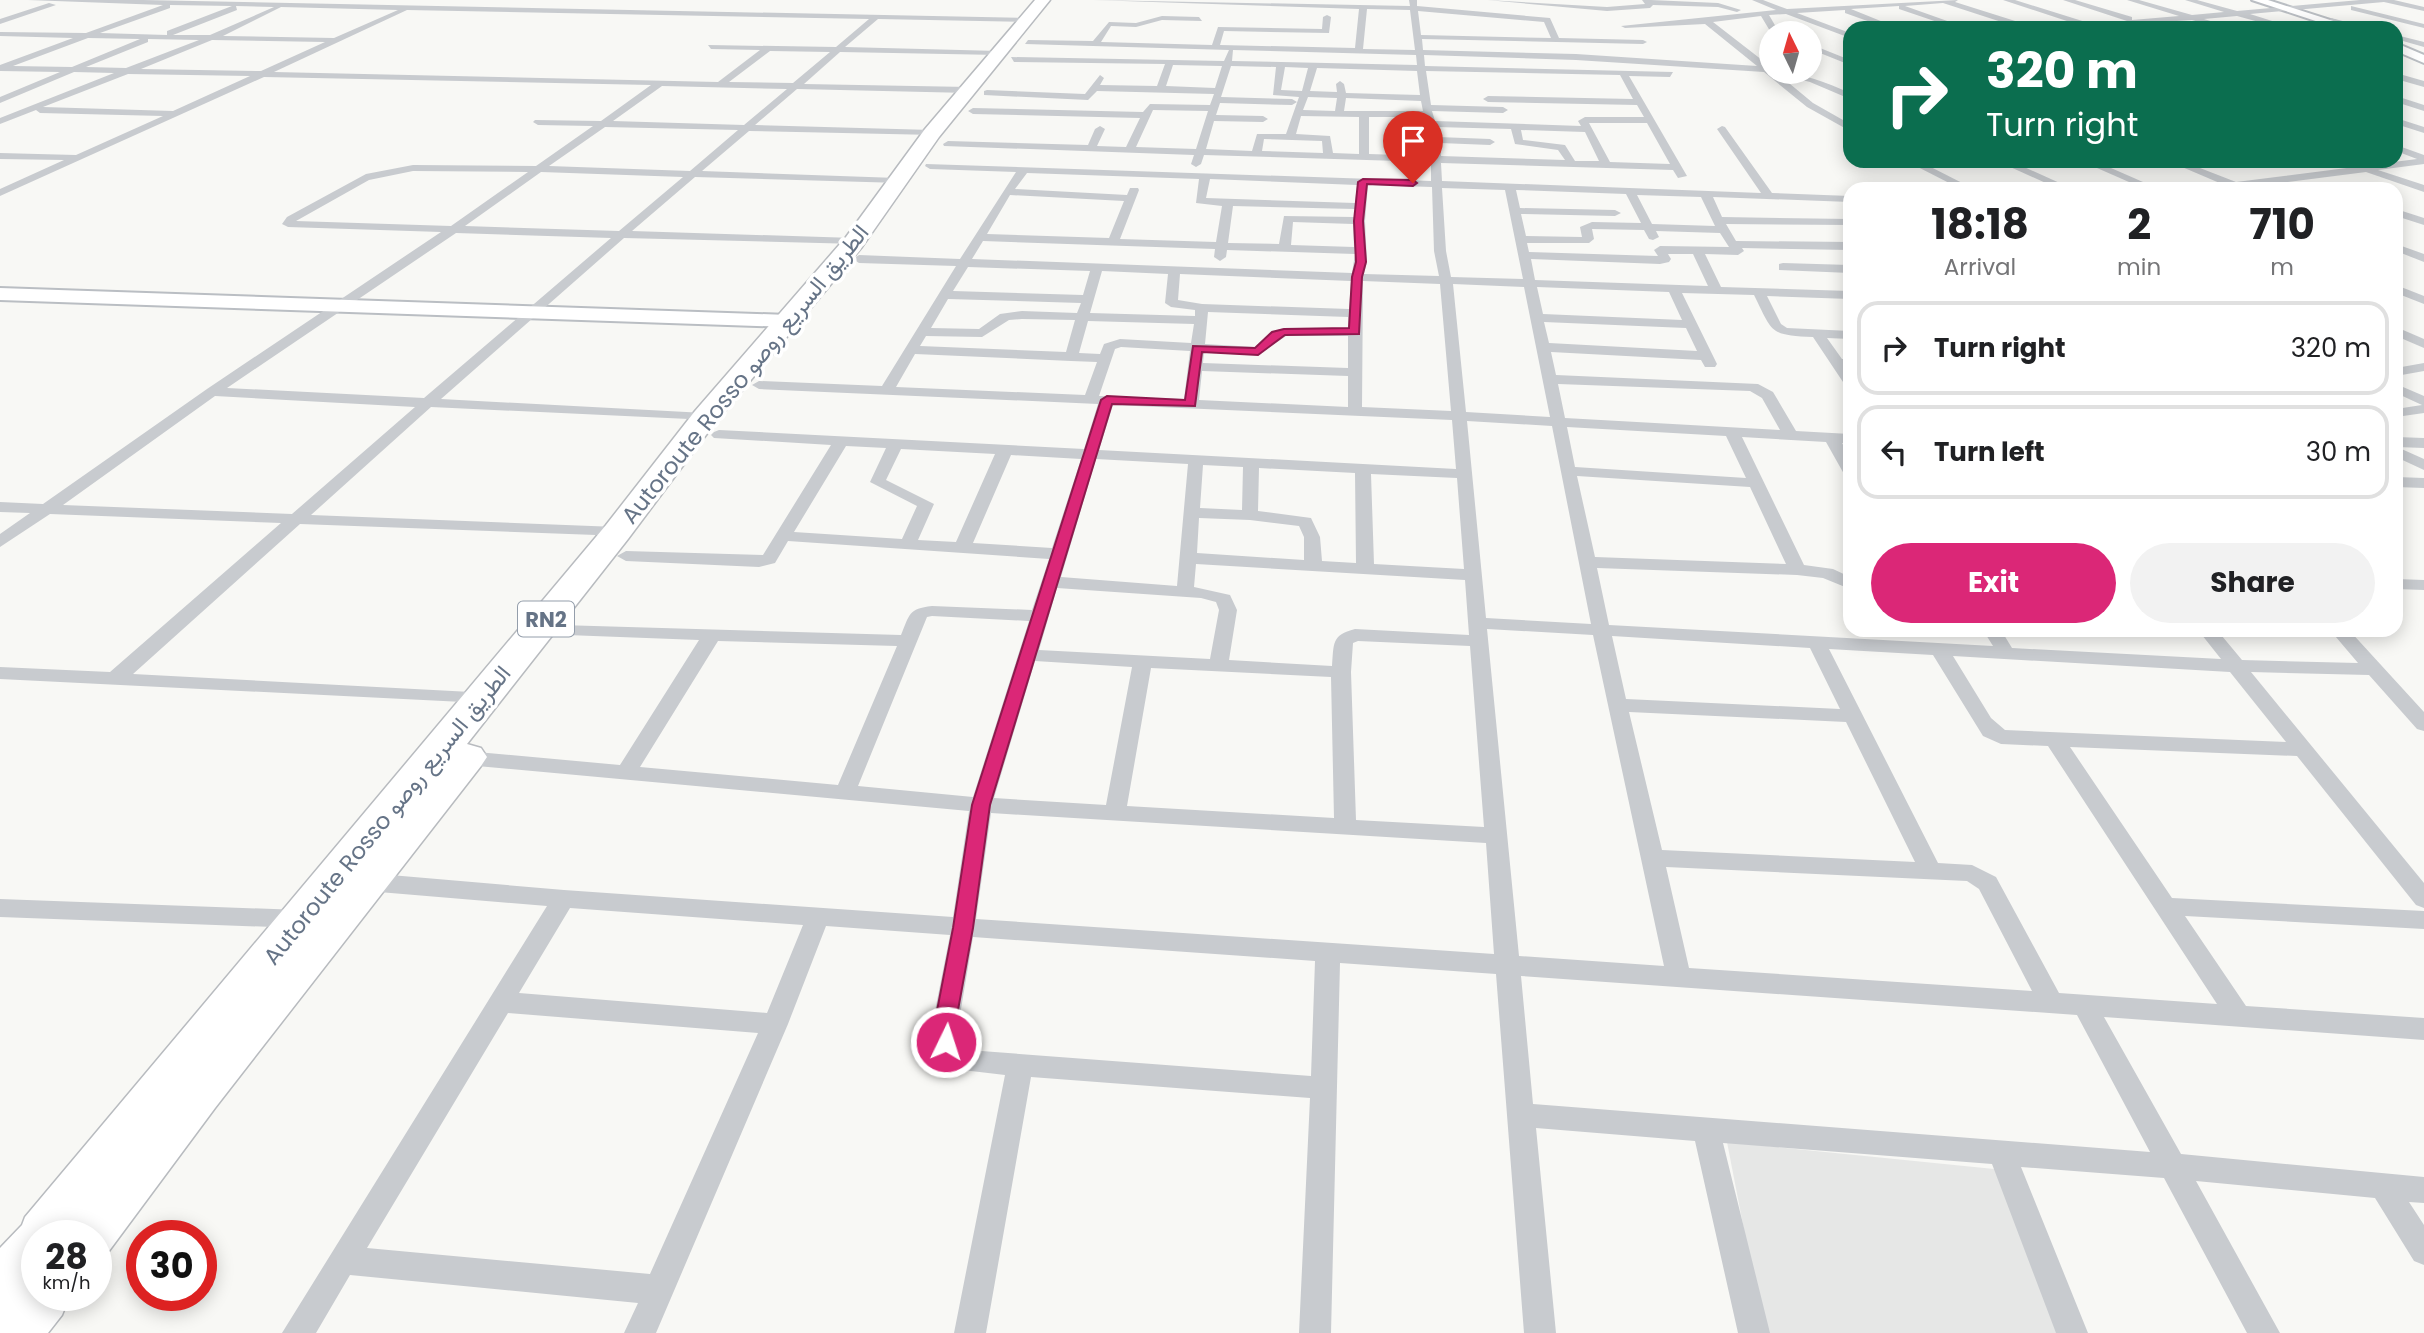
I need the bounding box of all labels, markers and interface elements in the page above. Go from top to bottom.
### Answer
north arrow [1759,21,1822,84]
map controls [1759,21,1822,84]
text: 320 m [1986,37,2138,105]
icon: right [1871,49,1962,140]
text: Turn right [1986,102,2138,147]
pin [1383,111,1443,183]
icon: arrive [1394,122,1432,160]
text: 18:18 [1931,195,2029,254]
text: 2 [2127,195,2151,254]
text: 710 [2249,195,2315,254]
street label: Autoroute Rosso الطريق السريع روصو [614,217,876,531]
text: Arrival [1944,251,2016,283]
text: min [2117,251,2161,283]
text: m [2270,251,2294,283]
icon: right [1875,329,1913,367]
text: Turn right [1934,330,2066,366]
text: 320 m [2291,330,2371,366]
icon: left [1875,433,1913,471]
text: Turn left [1934,434,2045,470]
text: 30 m [2306,434,2371,470]
button: Exit [1871,543,2116,623]
button: Share [2130,543,2375,623]
road number: RN2 [518,602,574,636]
street label: Autoroute Rosso الطريق السريع روصو [256,658,518,972]
position arrow [909,1005,983,1079]
speed limit sign: 30 [126,1220,217,1311]
text: 28 [45,1232,88,1281]
text: km/h [43,1270,90,1295]

